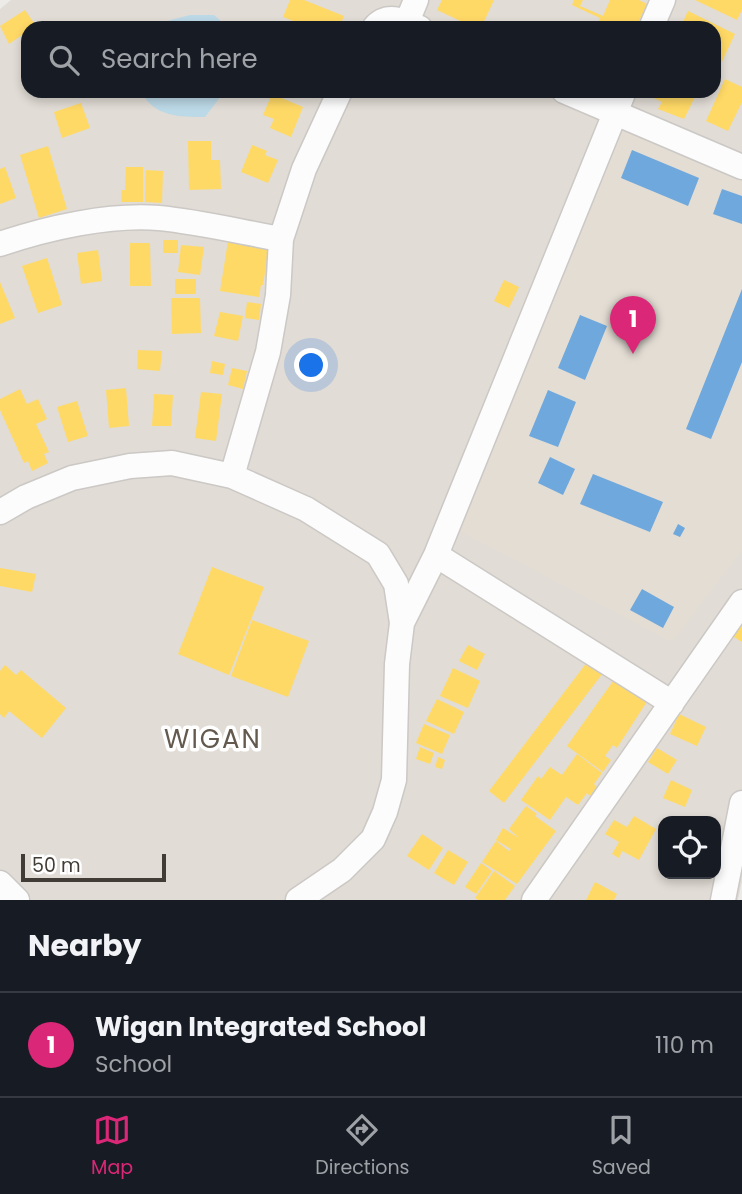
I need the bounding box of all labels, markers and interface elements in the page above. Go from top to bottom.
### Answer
search box [21,21,721,98]
icon: search [45,41,83,79]
text: Search here [101,41,258,77]
pin: 1 [610,296,656,354]
your location [294,348,328,382]
district label: WIGAN [164,721,262,757]
map controls [658,816,721,879]
button: locate [658,816,721,879]
scale bar [21,851,166,883]
text: 50 m [32,852,81,879]
text: Nearby [28,924,142,967]
text: Wigan Integrated School [95,1009,426,1045]
text: 1 [47,1029,55,1061]
text: 110 m [655,1029,714,1061]
text: School [95,1048,172,1080]
tab: Map [91,1111,133,1182]
tab: Directions [315,1111,410,1182]
tab: Saved [592,1111,651,1182]

